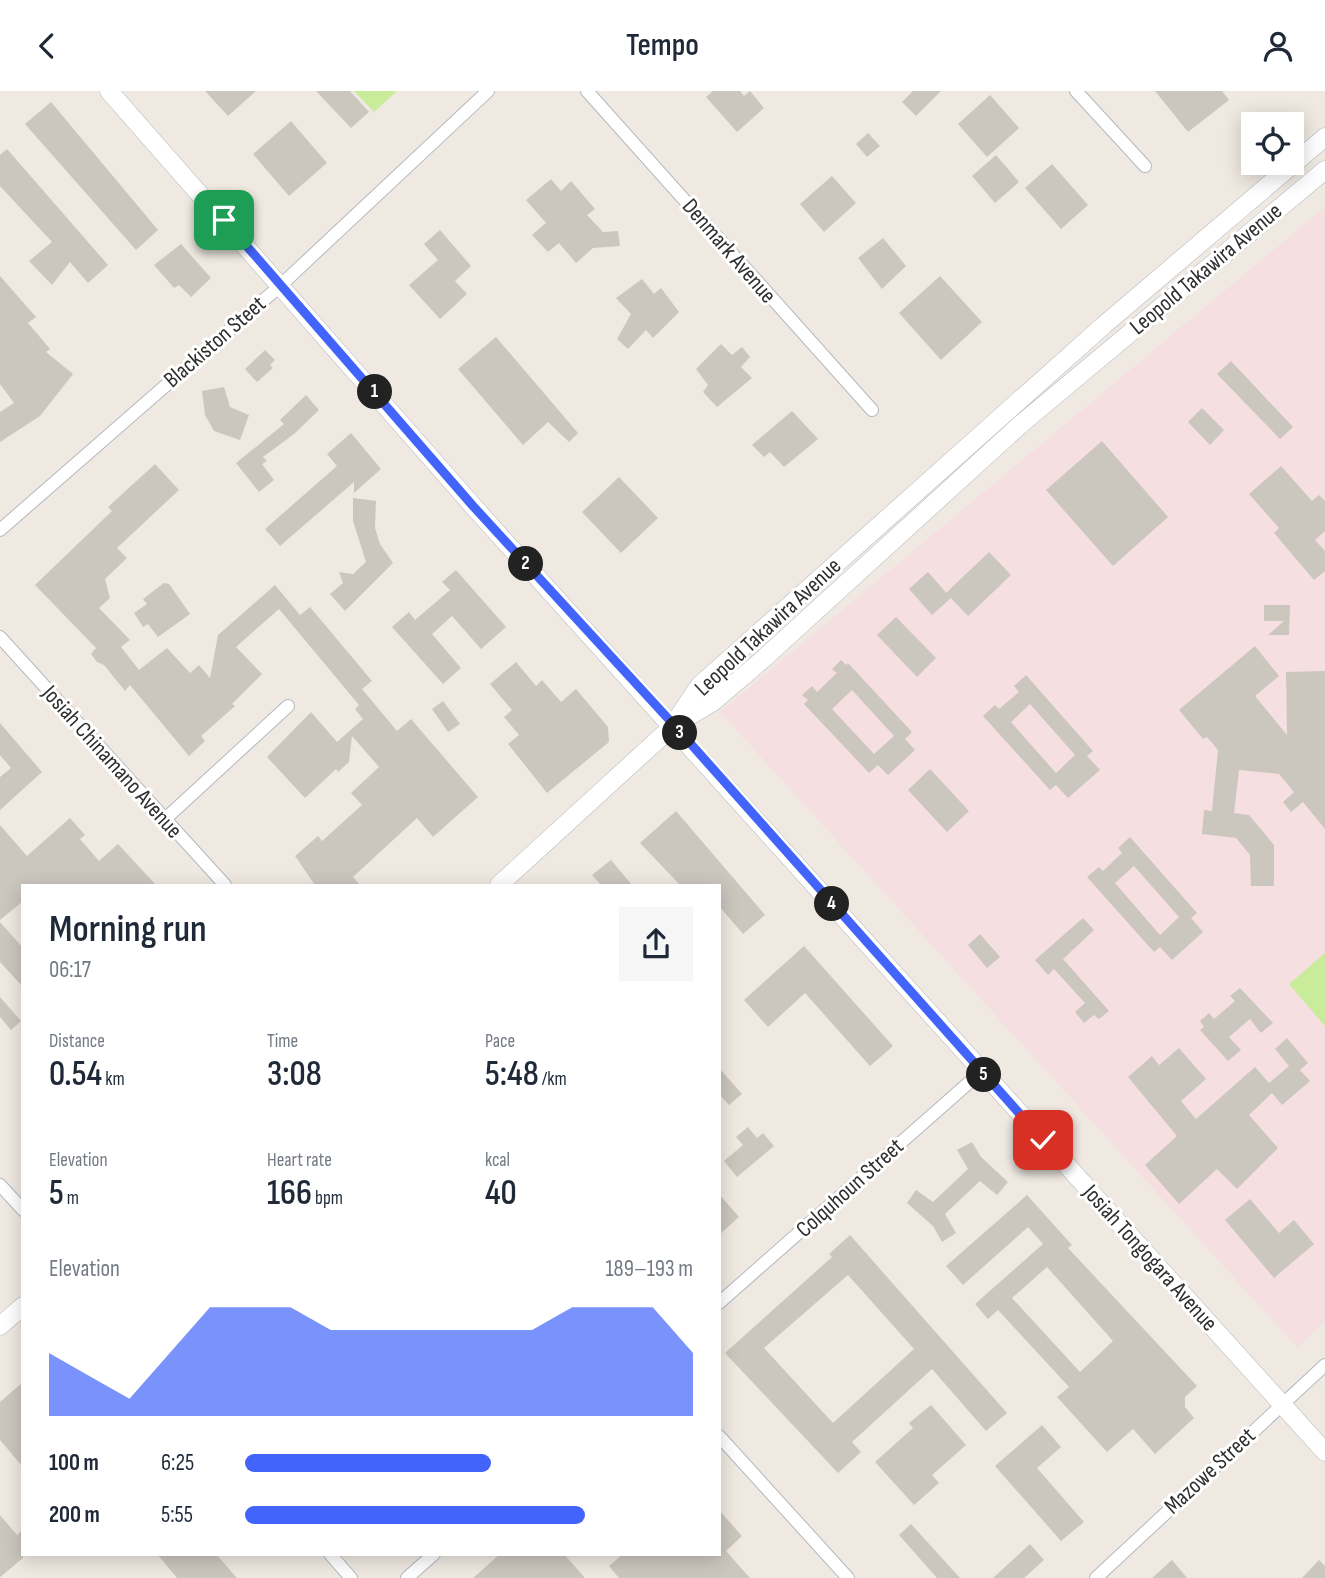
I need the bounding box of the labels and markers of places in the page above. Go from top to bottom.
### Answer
pin [194,190,254,250]
pin: 1 [358,375,392,409]
pin: 2 [508,547,544,581]
pin: 3 [662,715,698,751]
pin: 4 [814,887,850,921]
pin: 5 [967,1058,1002,1093]
pin [1013,1110,1073,1170]

